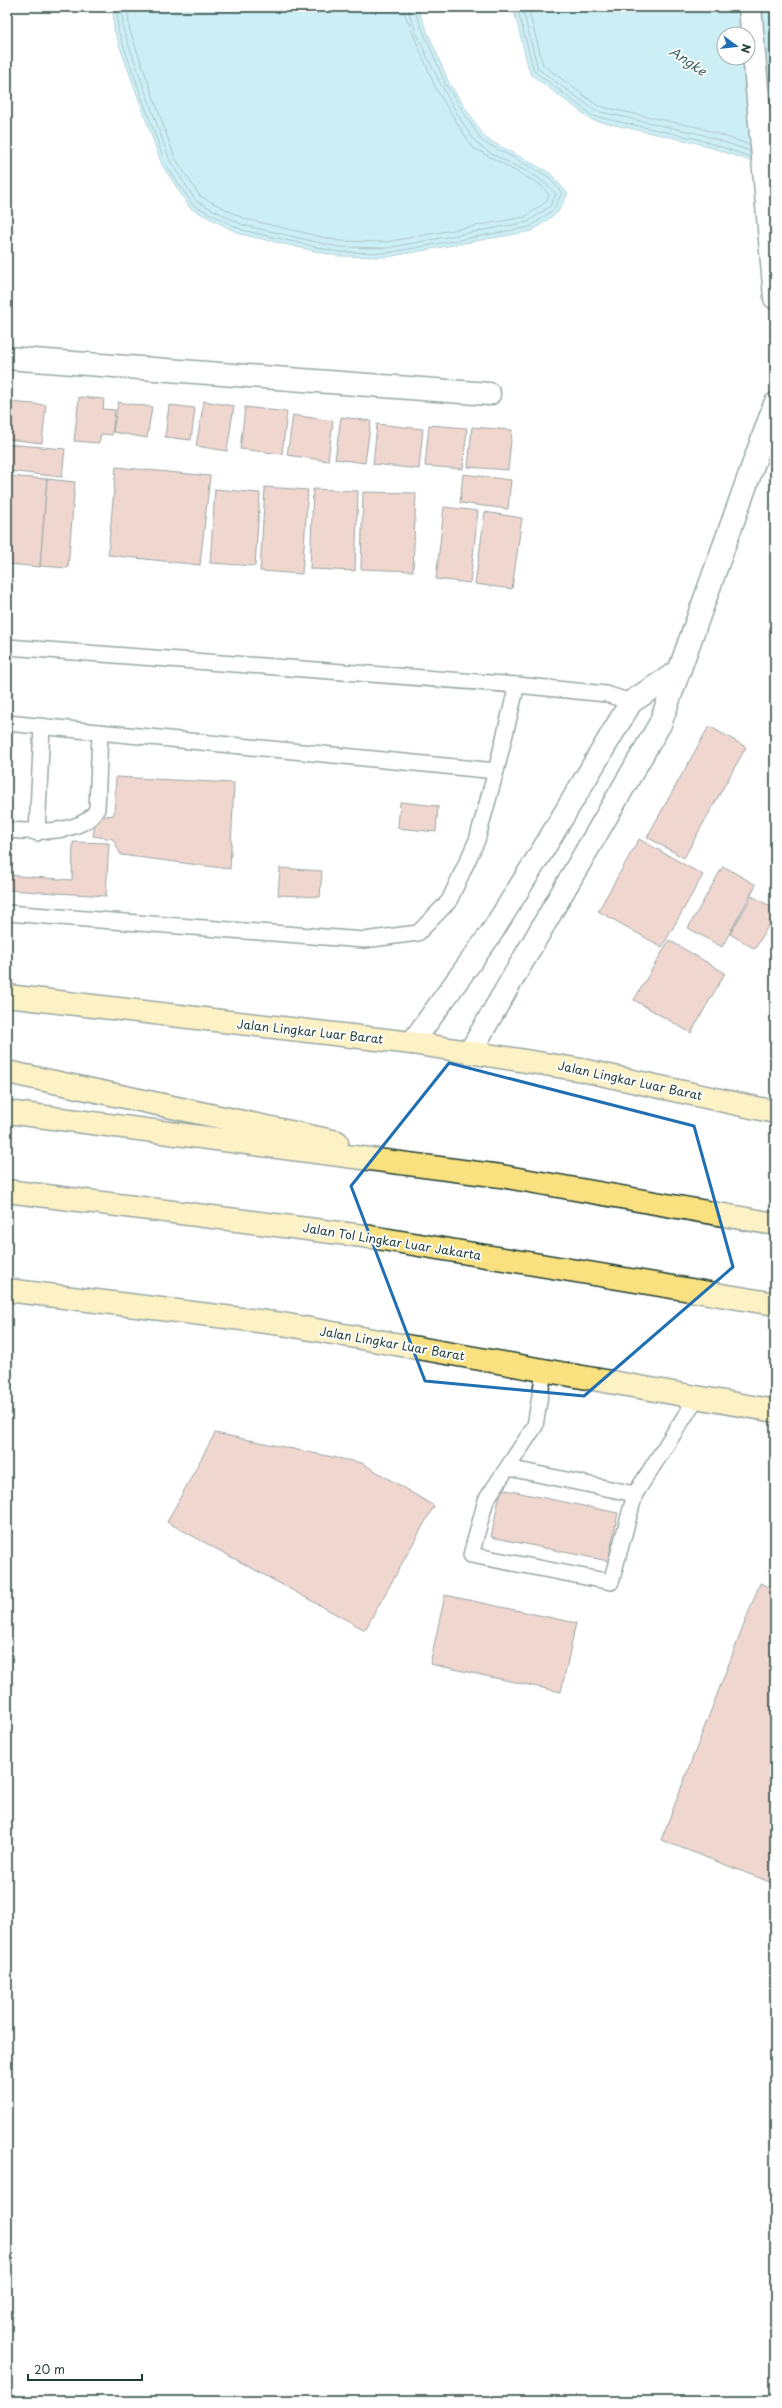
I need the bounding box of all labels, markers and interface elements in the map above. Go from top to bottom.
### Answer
north arrow [716,26,756,66]
water label: Angke [666,41,712,81]
text: N [737,42,755,55]
street label: Jalan Lingkar Luar Barat [236,1014,384,1048]
street label: Jalan Lingkar Luar Barat [556,1056,704,1104]
street label: Jalan Tol Lingkar Luar Jakarta [302,1218,483,1264]
street label: Jalan Lingkar Luar Barat [318,1321,466,1365]
scale bar [28,2356,142,2382]
text: 20 m [34,2360,65,2378]

